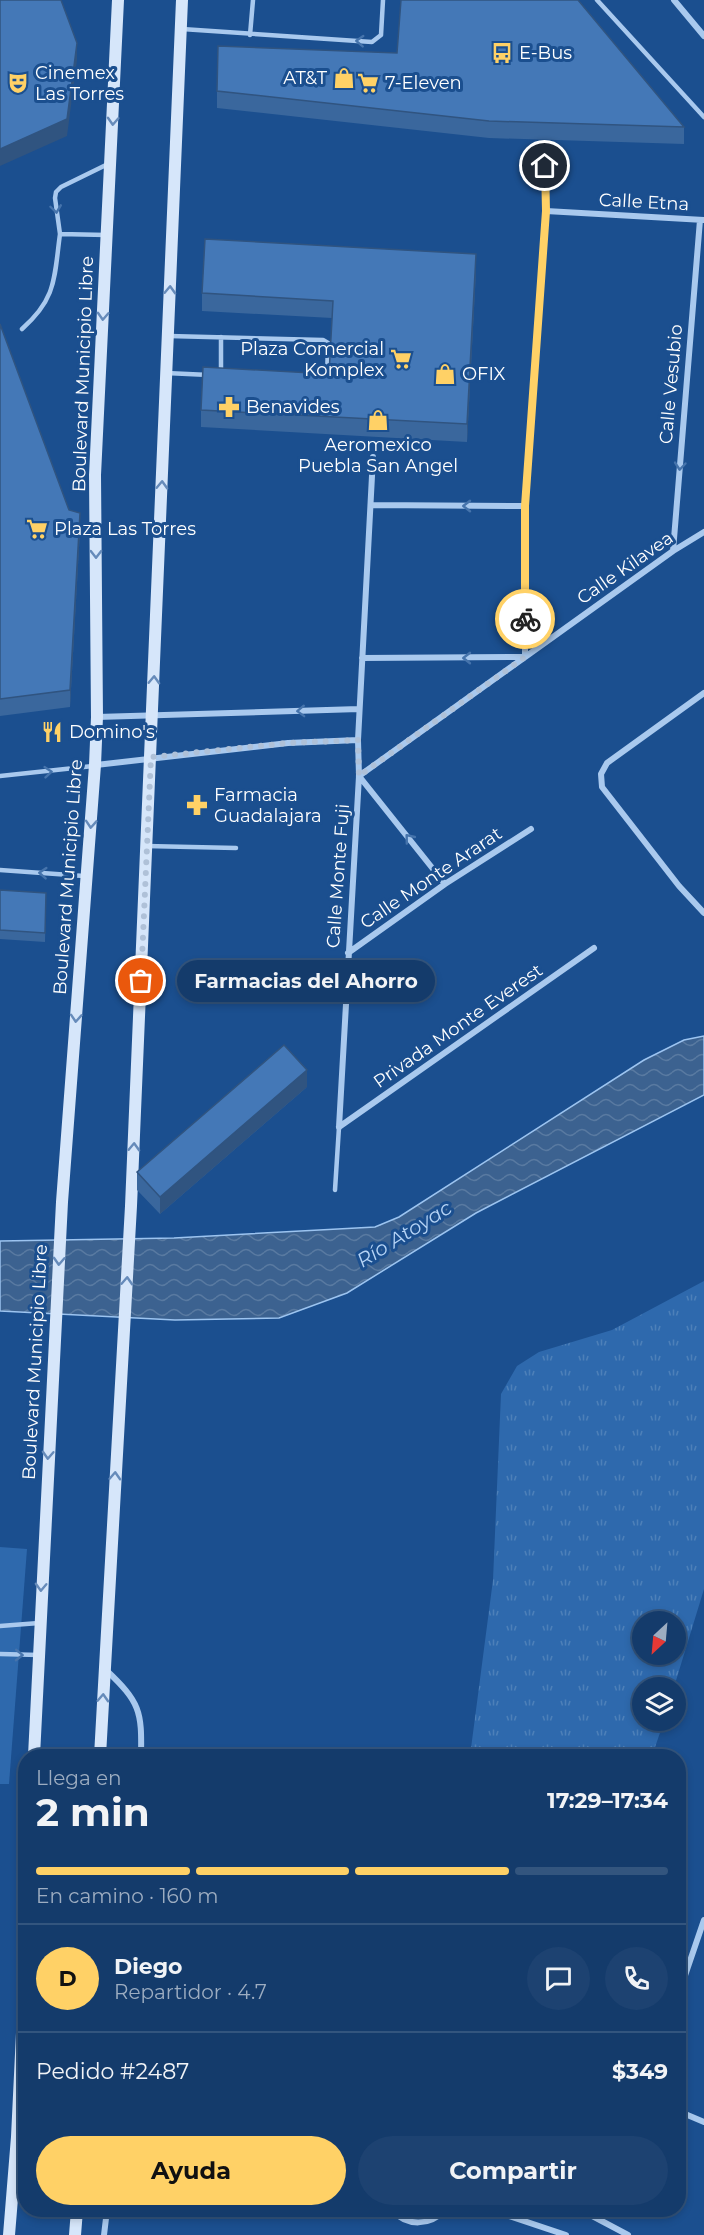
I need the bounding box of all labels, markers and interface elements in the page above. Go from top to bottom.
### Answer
one-way arrow [355,35,364,48]
bus stop icon: E-Bus [490,41,514,65]
place label: E-Bus [519,42,572,64]
place label: Cinemex Las Torres [35,62,124,105]
shop icon: AT&T [332,66,356,90]
place label: AT&T [283,67,328,89]
theatre icon: Cinemex Las Torres [6,71,30,95]
supermarket icon: 7-Eleven [356,71,380,95]
place label: 7-Eleven [385,72,462,94]
one-way arrow [106,117,119,126]
pin [519,140,570,191]
icon: home [528,149,561,182]
street label: Calle Etna [598,189,690,215]
one-way arrow [50,205,62,214]
street label: Boulevard Municipio Libre [68,256,98,492]
one-way arrow [163,286,176,295]
one-way arrow [97,312,110,321]
street label: Calle Vesubio [655,323,687,445]
place label: Plaza Comercial Komplex [240,338,384,381]
supermarket icon: Plaza Comercial Komplex [389,347,413,371]
shop icon: OFIX [433,362,457,386]
place label: OFIX [462,363,506,385]
pharmacy icon: Benavides [217,395,241,419]
place label: Benavides [246,396,340,418]
shop icon: Aeromexico Puebla San Angel [366,408,390,432]
place label: Aeromexico Puebla San Angel [298,434,458,477]
one-way arrow [673,462,686,471]
one-way arrow [155,480,168,489]
one-way arrow [462,500,471,512]
supermarket icon: Plaza Las Torres [25,517,49,541]
place label: Plaza Las Torres [54,518,196,540]
street label: Calle Kilavea [573,527,677,609]
one-way arrow [90,550,102,559]
courier [495,589,555,649]
icon: bike [509,603,542,636]
one-way arrow [462,652,471,664]
one-way arrow [147,675,160,684]
one-way arrow [296,705,305,717]
restaurant icon: Domino's [40,720,64,744]
place label: Domino's [69,721,155,743]
street label: Boulevard Municipio Libre [49,758,87,996]
one-way arrow [43,766,52,779]
place label: Farmacia Guadalajara [214,784,322,827]
pharmacy icon: Farmacia Guadalajara [185,793,209,817]
street label: Calle Monte Fuji [322,803,354,949]
one-way arrow [84,819,97,828]
street label: Calle Monte Ararat [356,822,506,934]
one-way arrow [405,834,416,845]
one-way arrow [39,867,48,880]
pin [115,955,166,1006]
street label: Privada Monte Everest [369,959,547,1093]
callout: Farmacias del Ahorro [177,960,435,1002]
icon: bag [124,964,157,997]
text: Farmacias del Ahorro [194,969,418,993]
one-way arrow [70,1014,83,1023]
one-way arrow [127,1143,140,1152]
water label: Río Atoyac [352,1195,456,1273]
street label: Boulevard Municipio Libre [18,1243,52,1480]
one-way arrow [52,1256,65,1265]
one-way arrow [120,1276,133,1285]
one-way arrow [41,1451,54,1460]
one-way arrow [108,1471,121,1480]
one-way arrow [35,1582,48,1591]
north arrow [632,1611,686,1665]
map controls [632,1611,686,1731]
one-way arrow [15,1648,24,1661]
button: layers [632,1677,686,1731]
one-way arrow [96,1694,109,1703]
text: Llega en [36,1766,122,1790]
text: 17:29–17:34 [547,1787,668,1814]
text: 2 min [36,1788,150,1836]
text: En camino · 160 m [36,1884,218,1908]
button: chat [527,1947,590,2010]
button: phone [605,1947,668,2010]
text: Diego [114,1953,183,1980]
text: D [58,1965,77,1992]
text: Repartidor · 4.7 [114,1980,267,2004]
text: Pedido #2487 [36,2058,189,2085]
text: $349 [612,2058,668,2085]
button: Ayuda [36,2136,346,2205]
button: Compartir [358,2136,668,2205]

